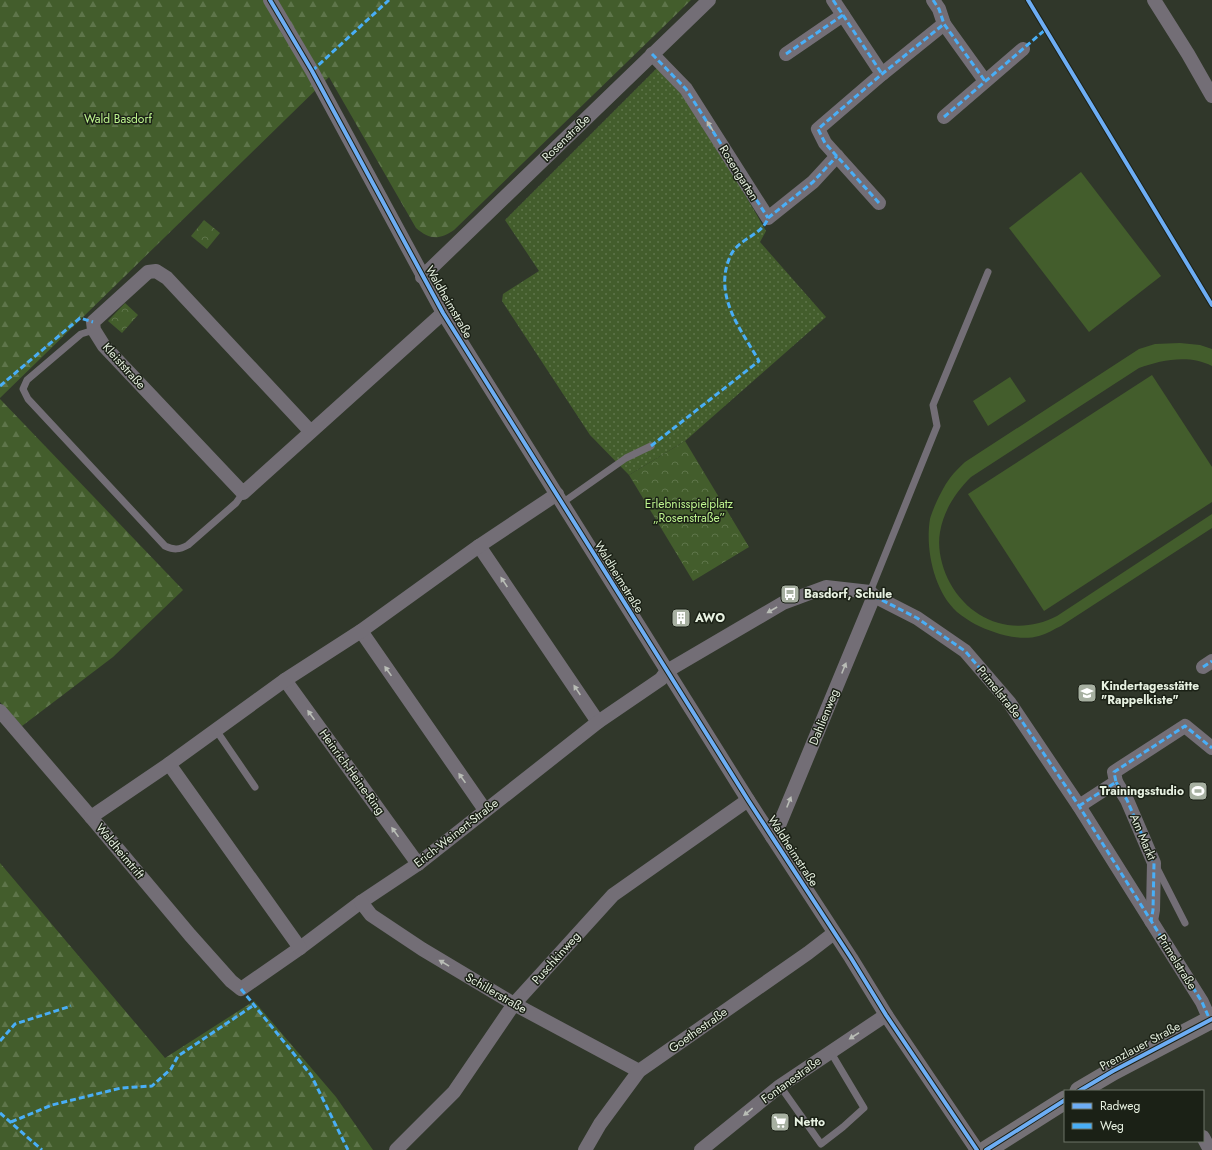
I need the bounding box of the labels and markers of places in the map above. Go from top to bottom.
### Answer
bus stop icon: Basdorf, Schule [779,583,801,605]
place label: Basdorf, Schule [804,585,892,603]
building icon: AWO [670,607,692,629]
place label: AWO [694,609,725,627]
place label: Kindertagesstätte "Rappelkiste" [1101,677,1199,709]
school or university icon: Kindertagesstätte "Rappelkiste" [1076,682,1098,704]
sports icon: Trainingsstudio [1187,780,1209,802]
place label: Trainingsstudio [1100,782,1184,800]
supermarket icon: Netto [769,1111,791,1133]
place label: Netto [794,1113,825,1131]

